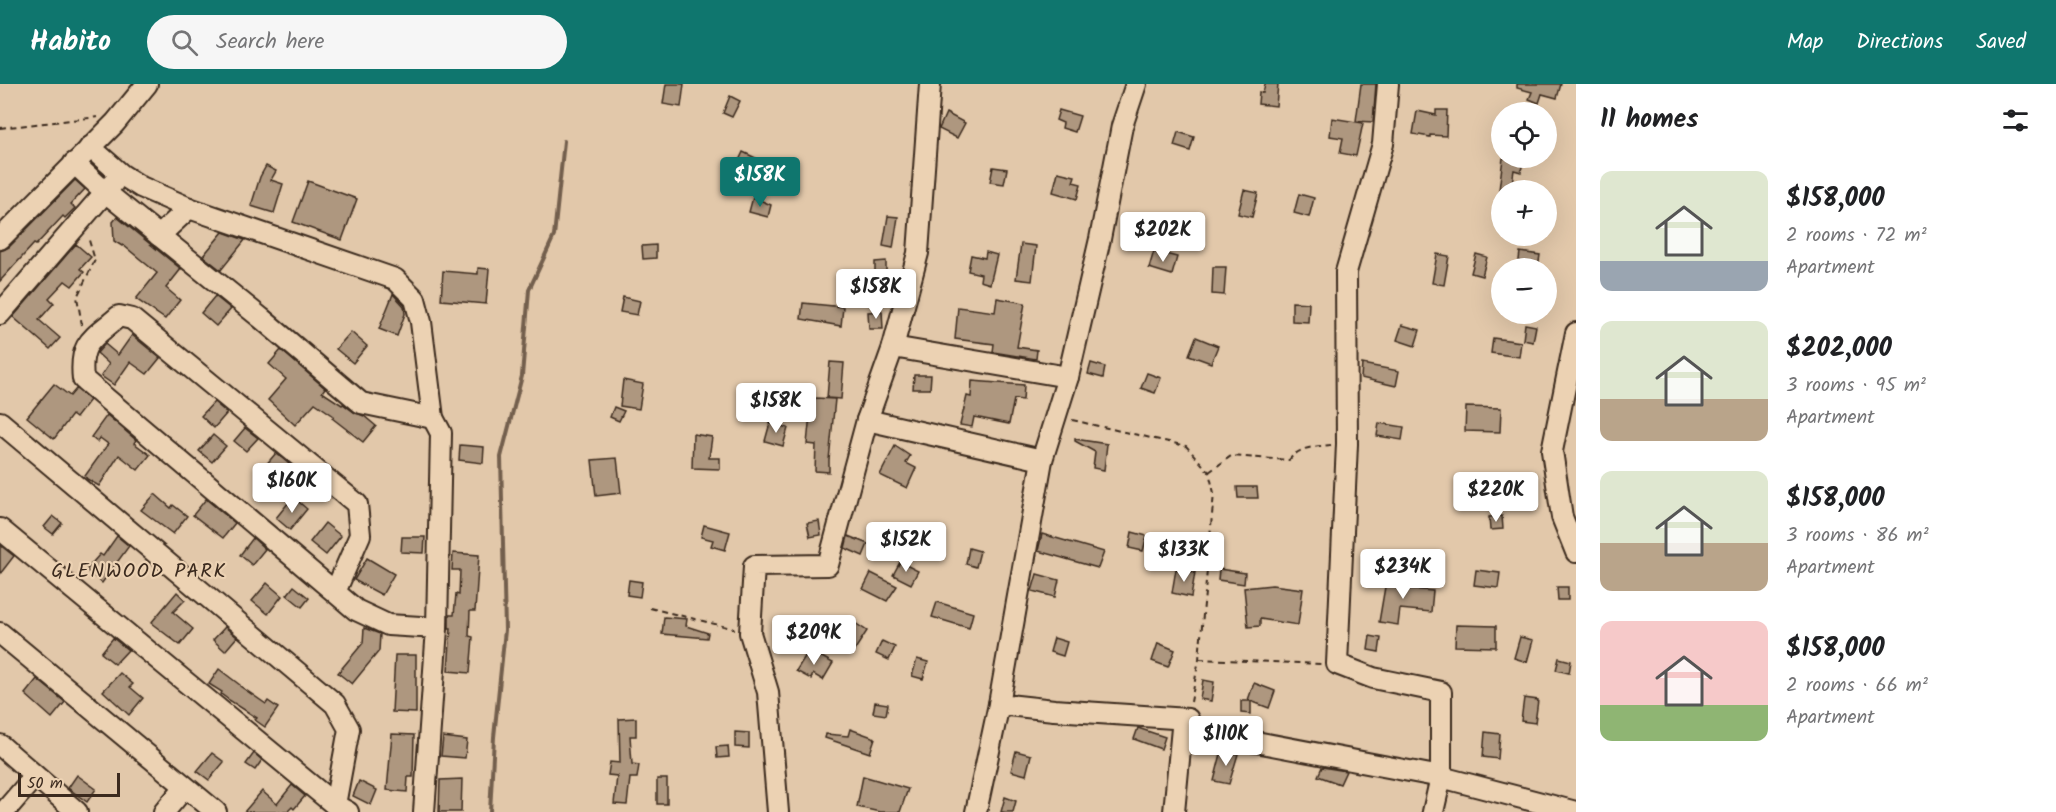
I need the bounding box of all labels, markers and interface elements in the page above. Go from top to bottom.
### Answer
search box [147,15,567,69]
text: Habito [30,20,111,65]
text: Search here [216,25,325,60]
icon: search [168,26,201,59]
text: Map [1787,26,1823,59]
text: Directions [1856,26,1943,59]
text: Saved [1976,26,2026,59]
text: 11 homes [1600,99,1698,141]
map controls [1491,102,1557,324]
button: locate [1491,102,1557,168]
icon: filters [1999,104,2032,137]
pin: $158K [718,157,802,208]
text: $158K [734,160,786,192]
text: $158,000 [1786,178,1885,220]
button: + [1491,180,1557,246]
icon: home [1648,195,1720,267]
pin: $202K [1121,212,1205,263]
text: $202K [1134,215,1192,247]
text: 2 rooms · 72 m² [1786,220,1927,252]
text: Apartment [1786,252,1875,284]
button: − [1491,258,1557,324]
pin: $158K [834,269,918,320]
text: $158K [850,272,902,304]
text: $202,000 [1786,328,1892,370]
icon: home [1648,345,1720,417]
text: 3 rooms · 95 m² [1786,370,1926,402]
pin: $158K [734,383,818,434]
text: $158K [750,386,802,418]
text: Apartment [1786,402,1875,434]
pin: $160K [250,463,334,514]
text: $160K [266,466,318,498]
pin: $220K [1454,472,1538,523]
text: $220K [1467,475,1525,507]
text: $158,000 [1786,478,1885,520]
icon: home [1648,495,1720,567]
text: 3 rooms · 86 m² [1786,520,1929,552]
pin: $152K [864,522,948,573]
text: $152K [880,525,932,557]
pin: $133K [1142,532,1226,583]
text: $133K [1158,535,1210,567]
pin: $234K [1361,549,1445,600]
text: $234K [1374,552,1432,584]
text: Apartment [1786,552,1875,584]
district label: GLENWOOD PARK [51,556,227,588]
pin: $209K [772,615,856,666]
text: $209K [786,618,842,650]
text: $158,000 [1786,628,1885,670]
icon: home [1648,645,1720,717]
text: 2 rooms · 66 m² [1786,670,1928,702]
text: Apartment [1786,702,1875,734]
pin: $110K [1184,716,1268,767]
text: $110K [1203,719,1249,751]
scale bar [18,770,120,798]
text: 50 m [27,771,63,796]

